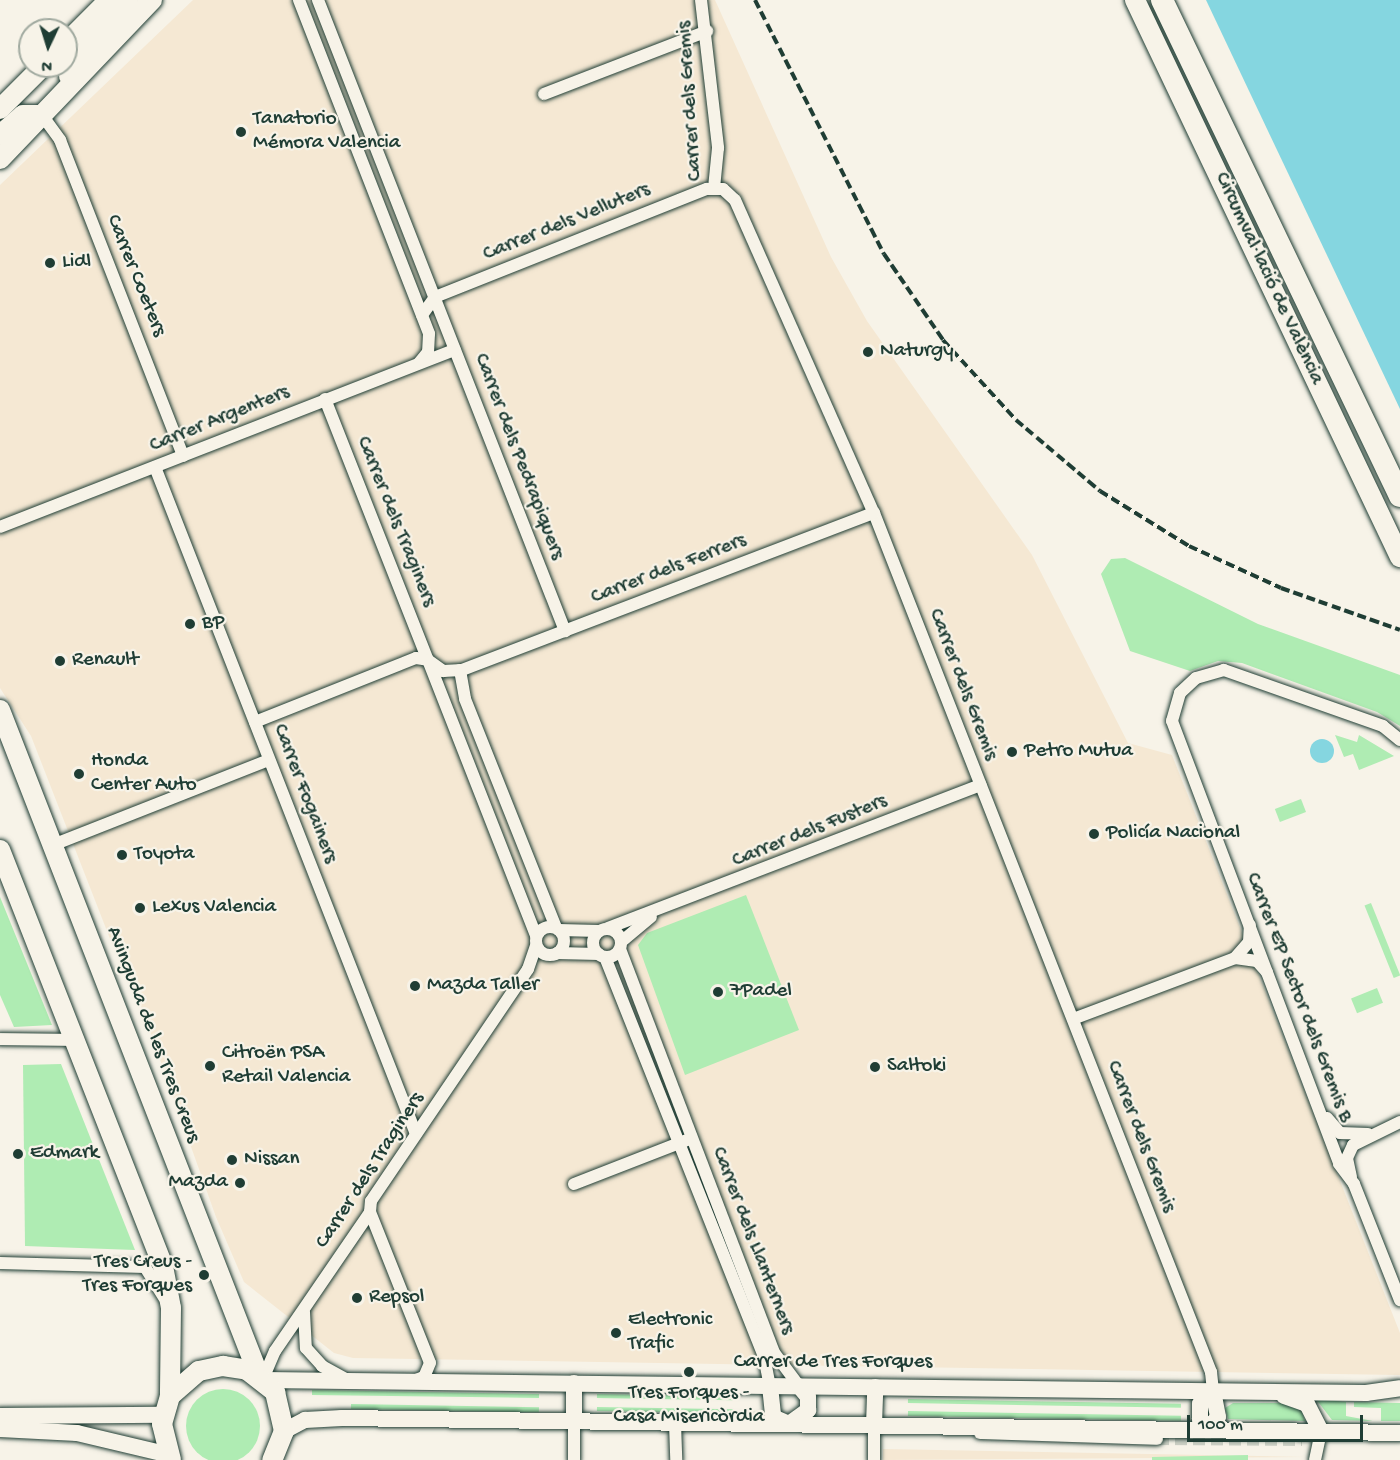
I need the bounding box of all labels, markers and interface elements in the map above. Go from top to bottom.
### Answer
north arrow [18,18,78,78]
street label: Carrer dels Gremis [673,20,709,182]
text: N [41,55,53,74]
place label: Tanatorio Mémora Valencia [253,107,400,157]
marker: Tanatorio Mémora Valencia [234,125,248,139]
street label: Circumval·lació de València [1208,169,1328,389]
street label: Carrer dels Velluters [480,178,654,268]
street label: Carrer Coeters [99,212,171,340]
place label: Lidl [62,250,91,276]
marker: Lidl [43,256,57,270]
place label: Naturgy [880,339,954,365]
marker: Naturgy [861,345,875,359]
street label: Carrer dels Pedrapiquers [467,350,569,564]
street label: Carrer Argenters [147,381,293,459]
street label: Carrer dels Traginers [349,433,441,611]
street label: Carrer dels Ferrers [588,529,750,611]
street label: Carrer dels Gremis [922,606,1002,764]
place label: BP [202,611,224,637]
marker: BP [183,617,197,631]
place label: Renault [72,648,139,674]
marker: Renault [53,654,67,668]
street label: Carrer Fogainers [266,721,342,867]
place label: Petro Mutua [1024,739,1133,765]
marker: Petro Mutua [1005,745,1019,759]
place label: Honda Center Auto [91,749,197,799]
marker: Honda Center Auto [72,767,86,781]
street label: Carrer dels Fusters [729,789,891,875]
place label: Policía Nacional [1106,821,1240,847]
marker: Policía Nacional [1087,827,1101,841]
place label: Toyota [134,842,194,868]
marker: Toyota [115,848,129,862]
street label: Carrer EP Sector dels Gremis B [1239,870,1357,1126]
place label: Lexus Valencia [152,895,276,921]
marker: Lexus Valencia [133,901,147,915]
street label: Avinguda de les Tres Creus [99,923,205,1147]
place label: Mazda Taller [427,973,539,999]
marker: Mazda Taller [408,979,422,993]
place label: 7Padel [730,979,792,1005]
marker: 7Padel [711,985,725,999]
place label: Citroën PSA Retail Valencia [222,1041,350,1091]
place label: Saltoki [887,1054,946,1080]
street label: Carrer dels Gremis [1100,1058,1180,1216]
marker: Citroën PSA Retail Valencia [203,1059,217,1073]
marker: Saltoki [868,1060,882,1074]
street label: Carrer dels Traginers [311,1088,431,1254]
place label: Edmark [30,1141,99,1167]
street label: Carrer dels Llanterners [705,1144,799,1338]
marker: Edmark [11,1147,25,1161]
place label: Nissan [244,1147,299,1173]
marker: Nissan [225,1153,239,1167]
place label: Mazda [169,1170,228,1196]
marker: Mazda [233,1176,247,1190]
place label: Tres Creus - Tres Forques [83,1250,192,1300]
marker: Tres Creus - Tres Forques [197,1268,211,1282]
place label: Repsol [369,1285,424,1311]
marker: Repsol [350,1291,364,1305]
place label: Electronic Trafic [628,1308,712,1358]
marker: Electronic Trafic [609,1326,623,1340]
street label: Carrer de Tres Forques [734,1350,932,1376]
marker: Tres Forques - Casa Misericòrdia [682,1365,696,1379]
place label: Tres Forques - Casa Misericòrdia [613,1381,765,1431]
scale bar [1190,1403,1366,1441]
text: 100 m [1198,1415,1243,1436]

